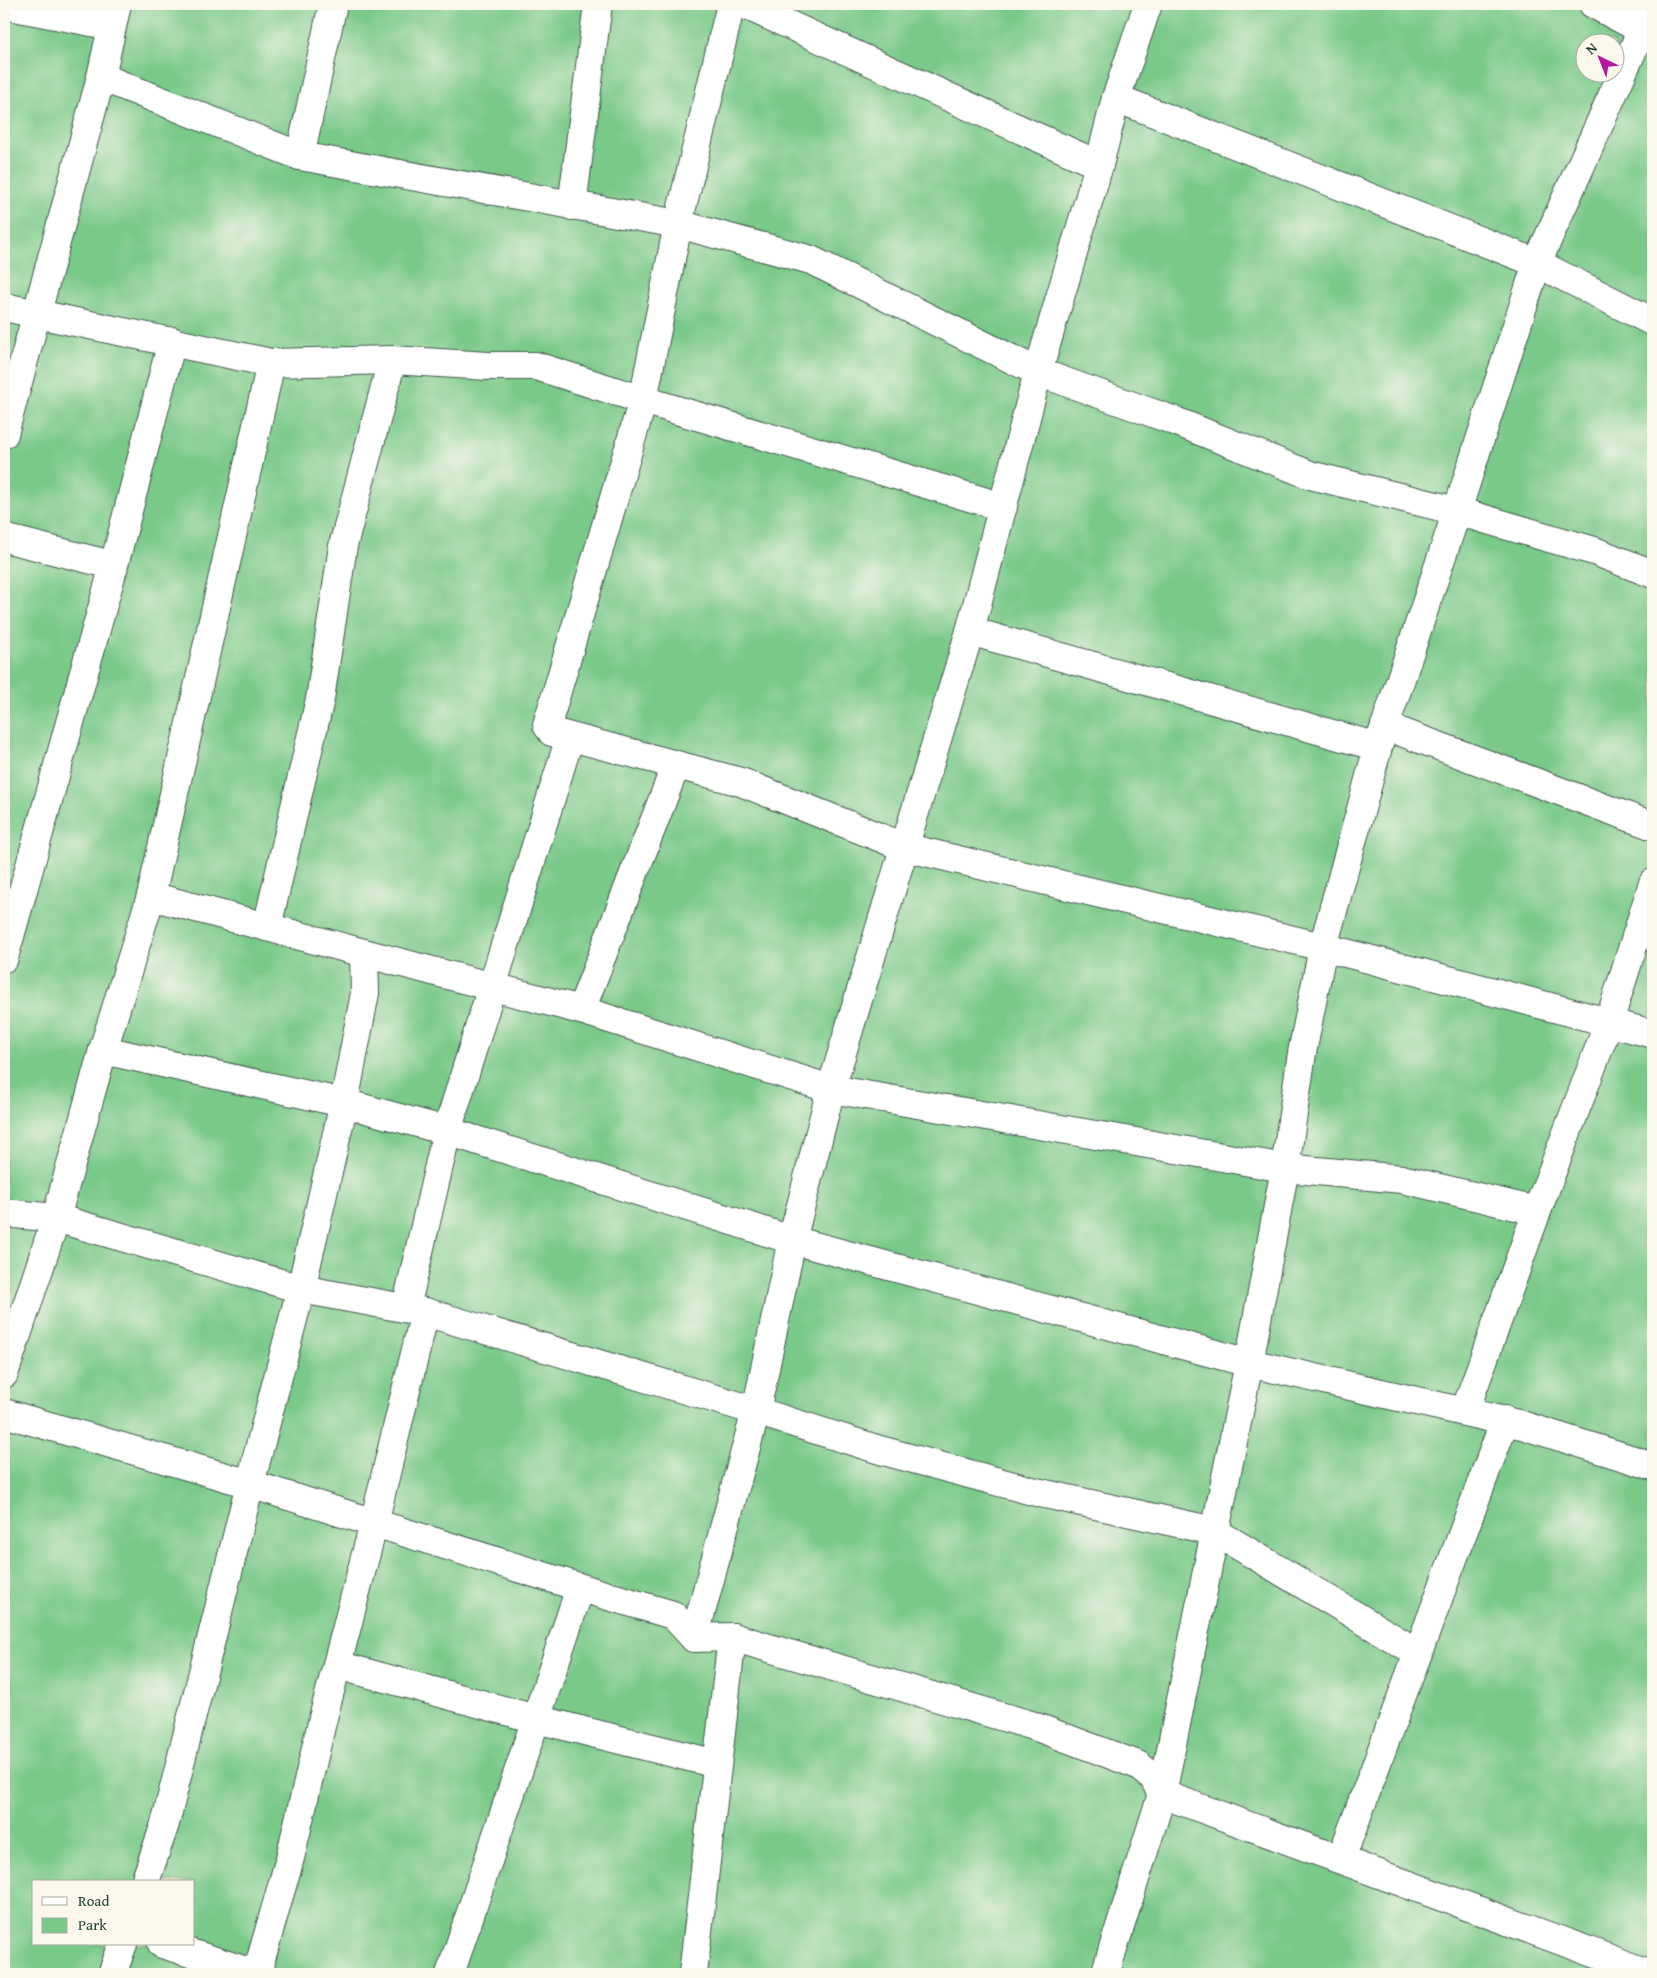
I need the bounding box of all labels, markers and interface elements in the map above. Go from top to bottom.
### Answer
north arrow [1574,32,1624,82]
text: N [1581,38,1602,59]
legend [32,1880,195,1946]
text: Road [78,1890,109,1911]
text: Park [78,1914,107,1935]

